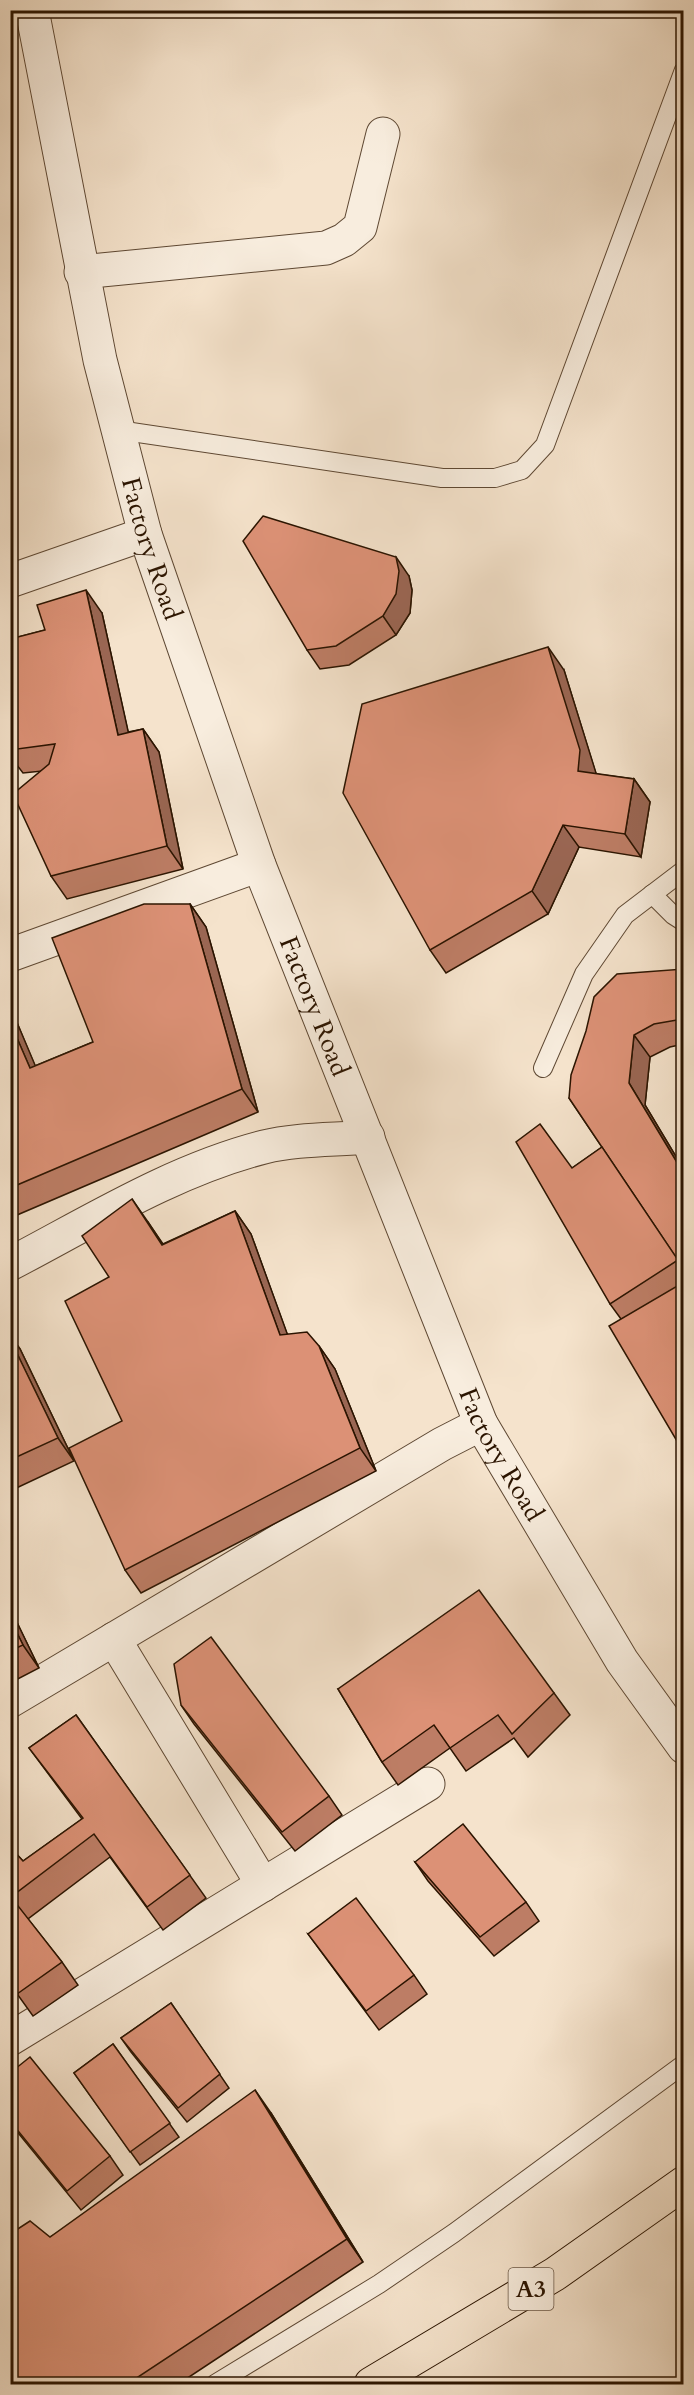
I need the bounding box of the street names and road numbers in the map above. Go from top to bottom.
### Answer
street label: Factory Road [113,474,190,625]
street label: Factory Road [271,931,358,1081]
street label: Factory Road [450,1383,552,1528]
road number: A3 [508,2268,554,2310]

